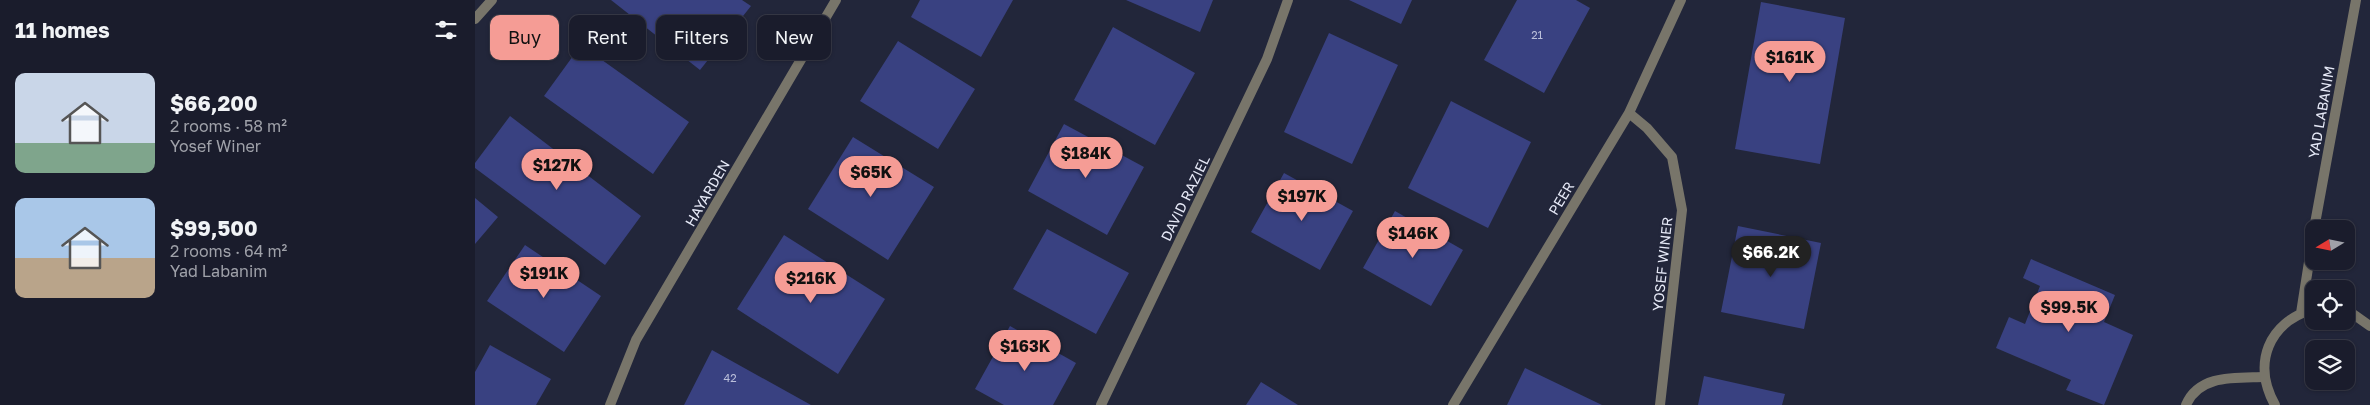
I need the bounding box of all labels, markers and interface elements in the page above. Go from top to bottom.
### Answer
chip: Buy [490,15,559,60]
chip: Rent [569,15,646,60]
chip: Filters [656,15,747,60]
chip: New [757,15,831,60]
icon: filters [432,16,460,44]
text: 11 homes [15,17,110,43]
house number: 21 [1531,28,1543,41]
pin: $161K [1755,41,1825,83]
text: $161K [1766,47,1814,67]
street label: YAD LABANIM [2305,64,2337,160]
text: $66,200 [170,90,258,116]
icon: home [55,93,115,153]
text: 2 rooms · 58 m² [170,116,287,136]
text: Yosef Winer [170,136,261,156]
pin: $184K [1051,136,1121,179]
text: $184K [1061,143,1111,163]
pin: $127K [522,148,592,191]
street label: DAVID RAZIEL [1157,152,1213,243]
text: $127K [532,155,582,175]
pin: $65K [841,156,901,198]
street label: HAYARDEN [681,157,733,229]
text: $65K [850,162,892,182]
street label: PEER [1544,178,1578,218]
pin: $197K [1267,180,1337,222]
text: $197K [1277,186,1327,206]
text: $99,500 [170,215,258,241]
pin: $146K [1378,216,1448,259]
street label: YOSEF WINER [1649,216,1675,312]
icon: home [55,218,115,278]
north arrow [2305,220,2355,270]
map controls [2305,220,2355,390]
text: $146K [1388,223,1438,243]
pin: $66.2K [1730,236,1812,278]
text: 2 rooms · 64 m² [170,241,287,261]
text: $66.2K [1742,242,1800,262]
pin: $191K [509,256,579,299]
text: Yad Labanim [170,261,267,281]
pin: $216K [776,262,846,304]
text: $191K [520,263,568,283]
text: $216K [786,268,836,288]
button: locate [2305,280,2355,330]
pin: $99.5K [2028,290,2110,333]
text: $99.5K [2040,297,2098,317]
pin: $163K [990,330,1060,372]
text: $163K [1000,336,1050,356]
button: layers [2305,340,2355,390]
house number: 42 [723,371,737,384]

